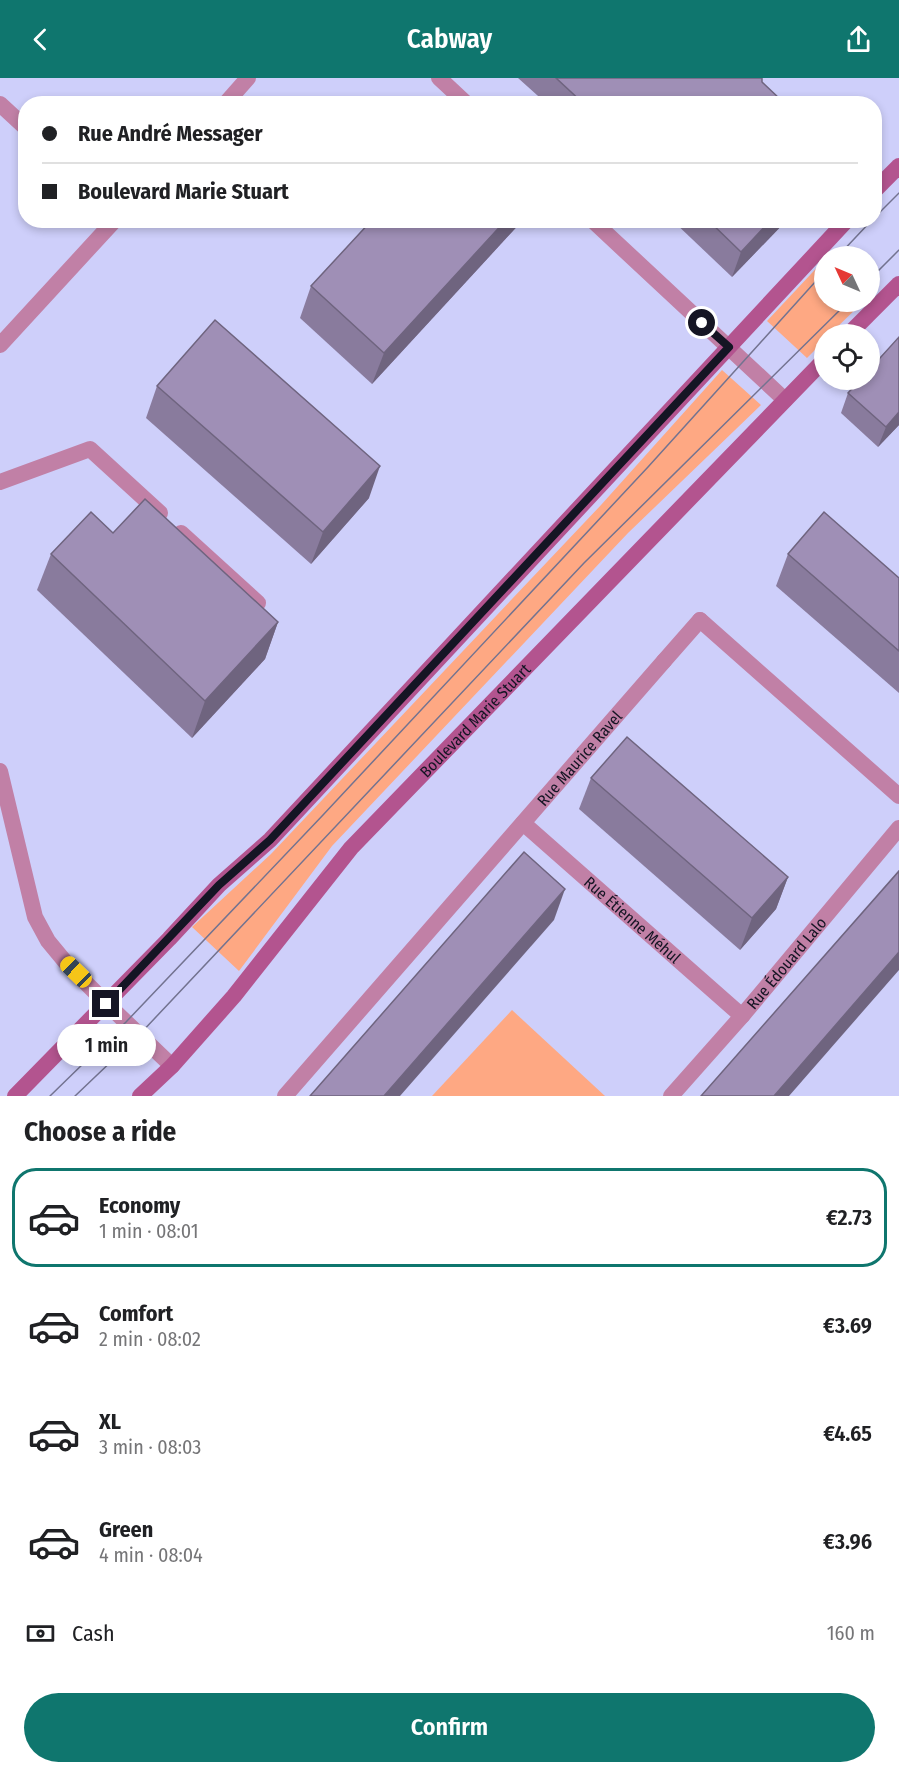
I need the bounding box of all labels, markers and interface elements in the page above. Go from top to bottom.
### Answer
icon: back [24,23,57,56]
text: Cabway [407,23,492,55]
icon: share [842,23,875,56]
text: Rue André Messager [78,120,263,147]
text: Boulevard Marie Stuart [78,178,289,205]
north arrow [814,246,880,312]
map controls [814,246,880,390]
route start [688,309,715,336]
button: locate [814,324,880,390]
street label: Boulevard Marie Stuart [416,659,535,781]
street label: Rue Maurice Ravel [533,707,626,810]
street label: Rue Étienne Méhul [580,872,685,967]
street label: Rue Édouard Lalo [742,913,830,1013]
car [57,953,95,991]
route end [92,990,119,1017]
callout: 1 min [57,1025,156,1067]
text: 1 min [85,1033,128,1057]
text: Choose a ride [24,1116,176,1148]
icon: car [27,1191,81,1245]
text: Economy [99,1192,180,1219]
text: €2.73 [826,1204,872,1231]
text: 1 min · 08:01 [99,1219,198,1243]
icon: car [27,1299,81,1353]
text: Comfort [99,1300,173,1327]
text: €3.69 [823,1312,872,1339]
text: 2 min · 08:02 [99,1327,201,1351]
icon: car [27,1407,81,1461]
text: XL [99,1408,121,1435]
text: €4.65 [823,1420,872,1447]
text: 3 min · 08:03 [99,1435,201,1459]
icon: car [27,1515,81,1569]
text: Green [99,1516,153,1543]
text: €3.96 [823,1528,872,1555]
text: 4 min · 08:04 [99,1543,203,1567]
icon: cash [24,1617,57,1650]
text: Cash [72,1620,115,1647]
text: 160 m [827,1621,875,1645]
button: Confirm [24,1693,875,1762]

